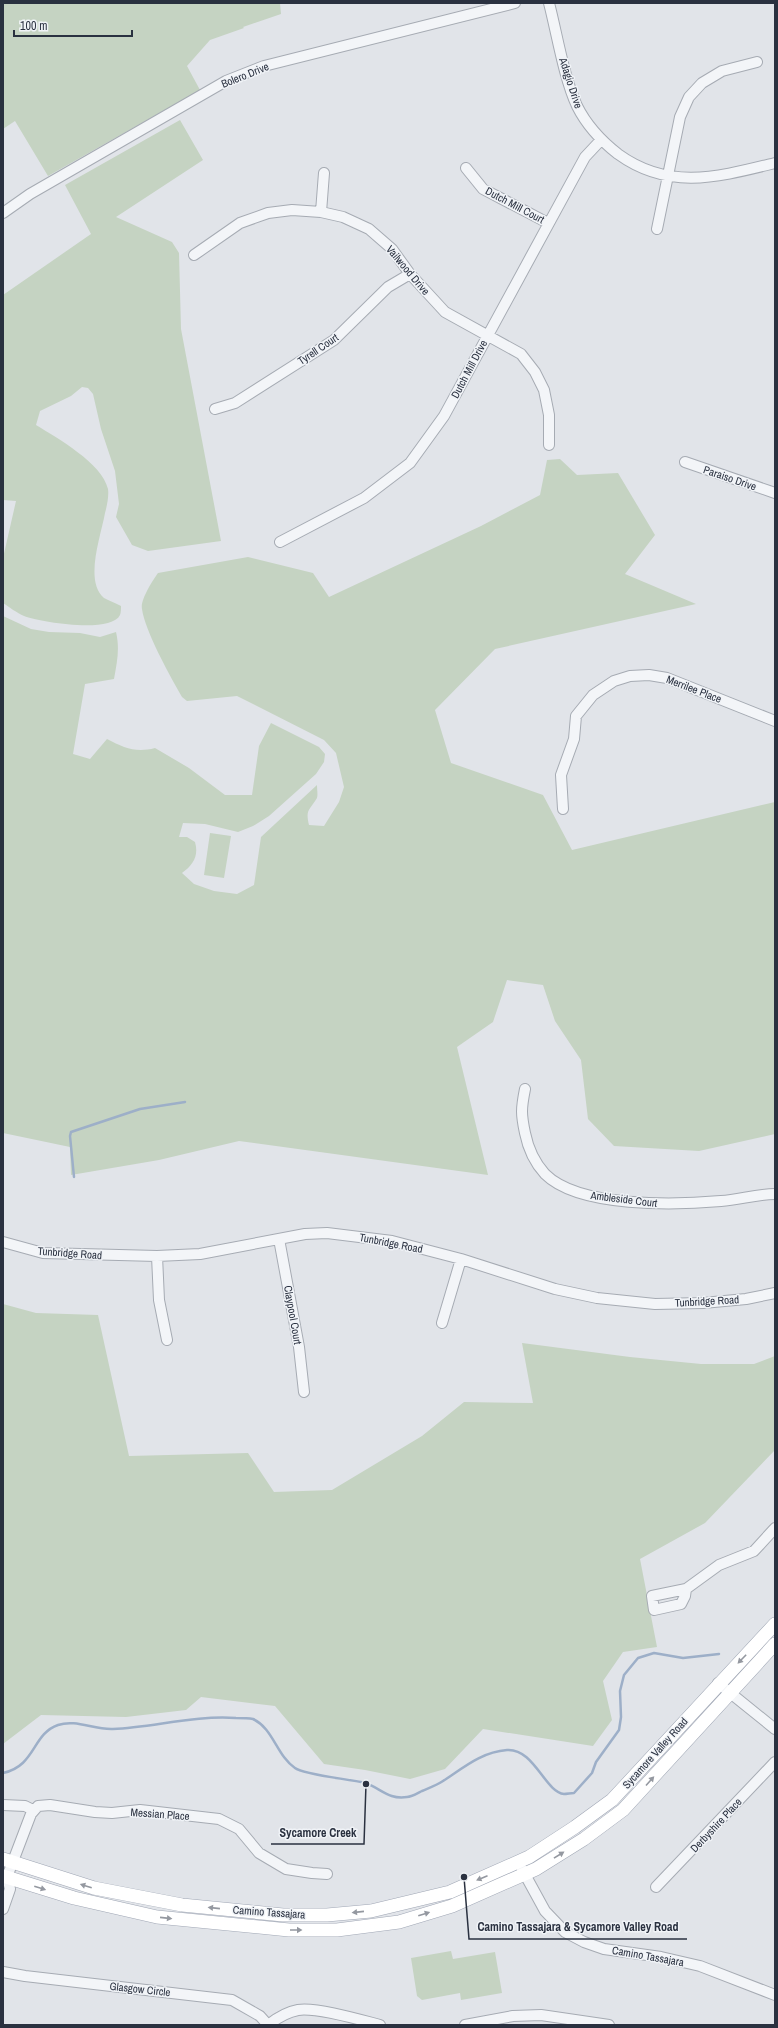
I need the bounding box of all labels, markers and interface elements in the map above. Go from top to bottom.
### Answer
scale bar [14,12,132,38]
text: 100 m [20,18,47,34]
street label: Adagio Drive [556,55,586,110]
street label: Bolero Drive [219,59,271,91]
street label: Dutch Mill Court [483,184,547,227]
street label: Vailwood Drive [383,242,433,298]
street label: Tyrell Court [295,330,341,368]
street label: Dutch Mill Drive [448,337,490,401]
street label: Paraiso Drive [702,462,758,494]
street label: Merrilee Place [664,672,724,706]
street label: Ambleside Court [589,1188,659,1210]
street label: Tunbridge Road [358,1230,424,1256]
street label: Tunbridge Road [37,1244,103,1262]
street label: Claypool Court [281,1284,305,1346]
street label: Tunbridge Road [674,1292,740,1310]
one-way arrow [737,1654,747,1664]
street label: Sycamore Valley Road [619,1714,691,1792]
one-way arrow [645,1776,654,1786]
street label: Derbyshire Place [687,1795,745,1855]
street label: Messian Place [130,1805,190,1823]
callout: Sycamore Creek [271,1820,364,1844]
text: Sycamore Creek [279,1825,357,1841]
one-way arrow [554,1851,564,1859]
one-way arrow [476,1875,488,1881]
one-way arrow [80,1883,92,1889]
one-way arrow [34,1885,46,1891]
street label: Camino Tassajara [232,1902,306,1922]
one-way arrow [208,1905,220,1911]
one-way arrow [352,1909,364,1915]
one-way arrow [418,1911,430,1917]
one-way arrow [160,1914,172,1921]
callout: Camino Tassajara & Sycamore Valley Road [469,1915,687,1939]
text: Camino Tassajara & Sycamore Valley Road [477,1919,679,1935]
one-way arrow [290,1927,303,1933]
street label: Camino Tassajara [611,1943,685,1969]
street label: Glasgow Circle [109,1979,171,1999]

